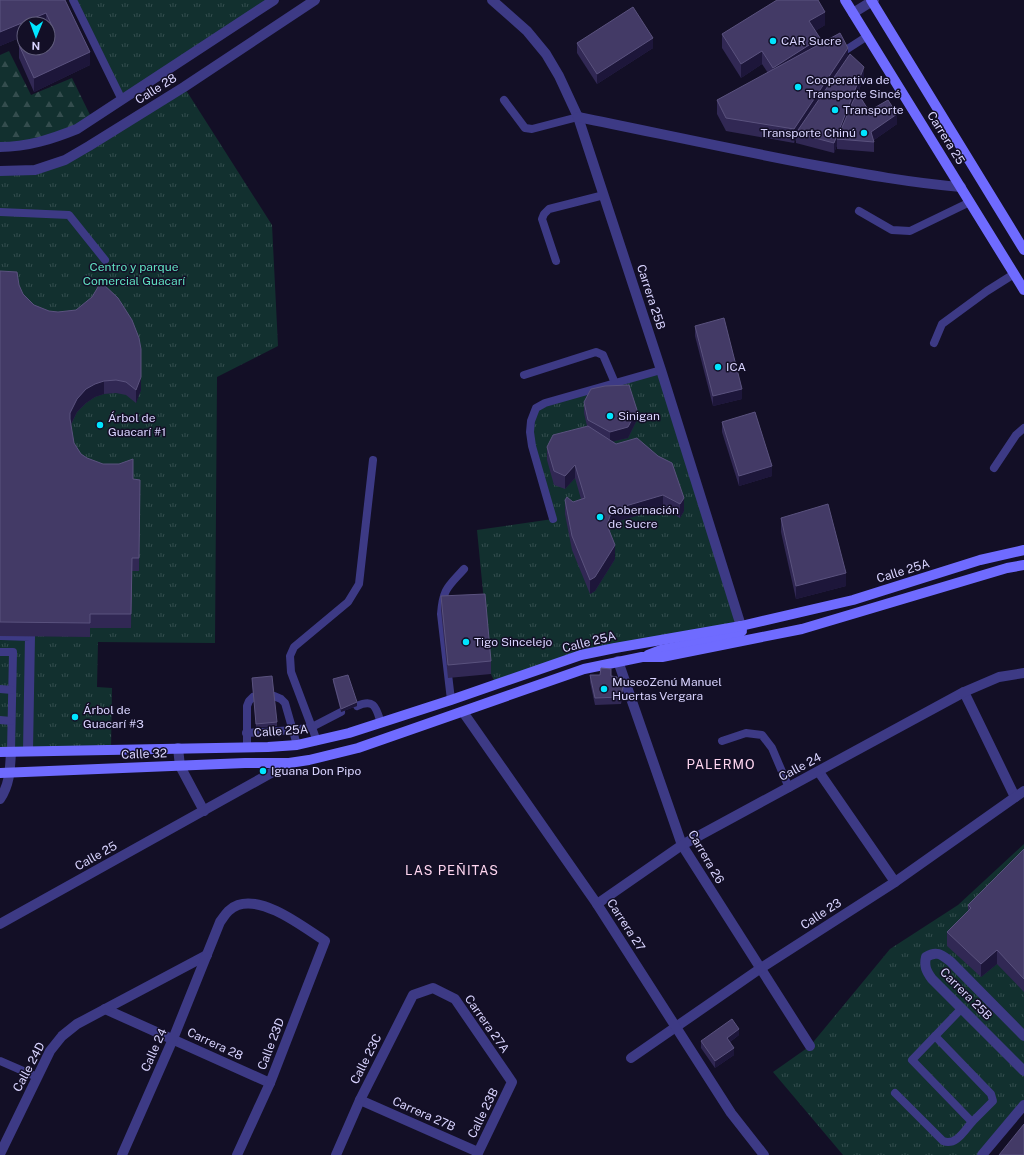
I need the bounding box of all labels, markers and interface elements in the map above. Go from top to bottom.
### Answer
north arrow [16,16,56,56]
place label: CAR Sucre [781,34,842,48]
marker: CAR Sucre [768,36,778,46]
text: N [31,40,40,52]
street label: Calle 28 [133,71,179,107]
place label: Cooperativa de Transporte Sincé [806,73,901,101]
marker: Cooperativa de Transporte Sincé [793,82,803,92]
place label: Transporte [843,103,904,117]
marker: Transporte [830,105,840,115]
street label: Carrera 25 [924,109,968,167]
place label: Transporte Chinú [761,126,856,140]
marker: Transporte Chinú [859,128,869,138]
park label: Centro y parque Comercial Guacarí [83,260,186,288]
street label: Carrera 25B [634,263,668,331]
place label: ICA [726,360,746,374]
marker: ICA [713,362,723,372]
place label: Sinigan [618,409,660,423]
place label: Árbol de Guacarí #1 [108,411,166,439]
marker: Sinigan [605,411,615,421]
marker: Árbol de Guacarí #1 [95,420,105,430]
place label: Gobernación de Sucre [608,503,679,531]
marker: Gobernación de Sucre [595,512,605,522]
street label: Calle 25A [875,556,932,586]
street label: Calle 25A [561,628,618,655]
place label: Tigo Sincelejo [474,635,553,649]
marker: Tigo Sincelejo [461,637,471,647]
place label: MuseoZenú Manuel Huertas Vergara [612,675,722,703]
marker: MuseoZenú Manuel Huertas Vergara [599,684,609,694]
place label: Árbol de Guacarí #3 [83,703,144,731]
marker: Árbol de Guacarí #3 [70,712,80,722]
street label: Calle 25A [253,722,309,740]
street label: Calle 32 [121,746,167,762]
street label: Calle 24 [776,750,824,784]
district label: PALERMO [686,757,756,772]
place label: Iguana Don Pipo [271,764,361,778]
marker: Iguana Don Pipo [258,766,268,776]
street label: Carrera 26 [685,828,727,886]
street label: Calle 25 [72,839,120,873]
district label: LAS PEÑITAS [405,863,499,878]
street label: Carrera 27 [604,896,648,954]
street label: Calle 23 [798,896,844,932]
street label: Carrera 25B [937,965,995,1023]
street label: Carrera 27A [462,992,512,1056]
street label: Calle 23D [255,1016,287,1072]
street label: Carrera 28 [185,1025,245,1063]
street label: Calle 24 [138,1026,170,1074]
street label: Calle 23C [347,1032,385,1086]
street label: Calle 24D [10,1040,48,1094]
street label: Calle 23B [465,1086,501,1140]
street label: Carrera 27B [390,1094,458,1134]

